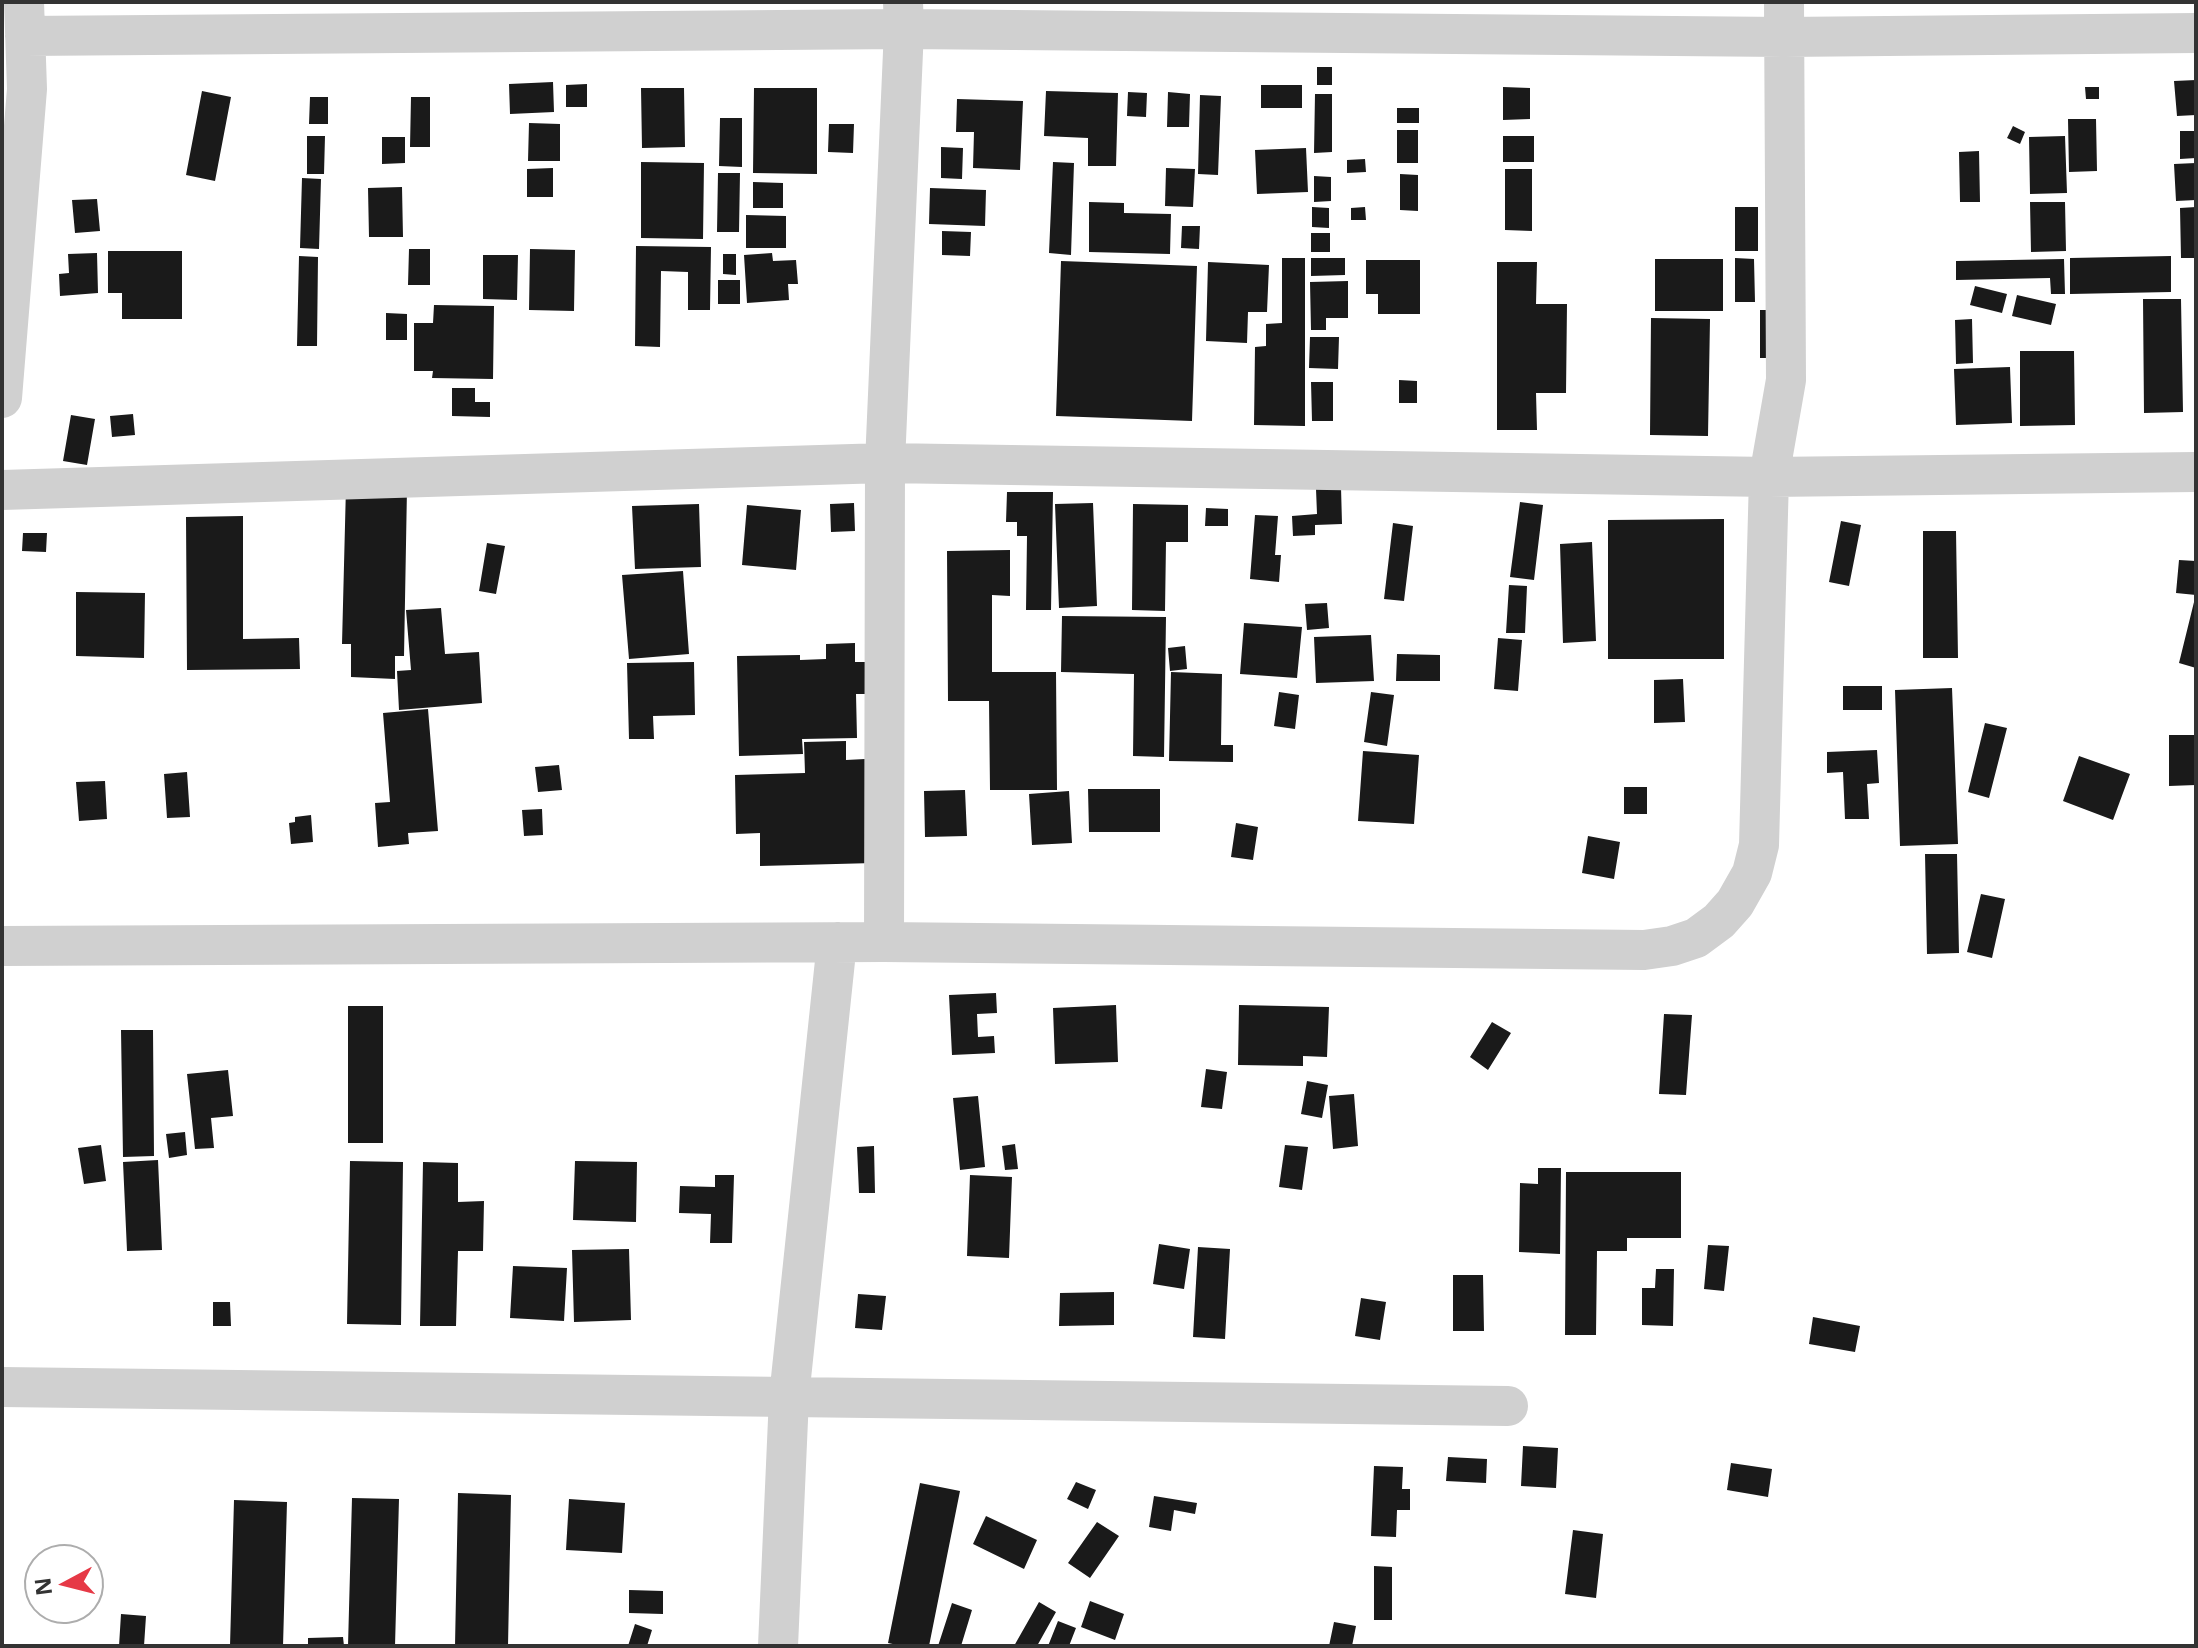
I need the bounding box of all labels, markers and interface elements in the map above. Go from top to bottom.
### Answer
north arrow [24,1544,104,1624]
text: N [26,1576,58,1597]

